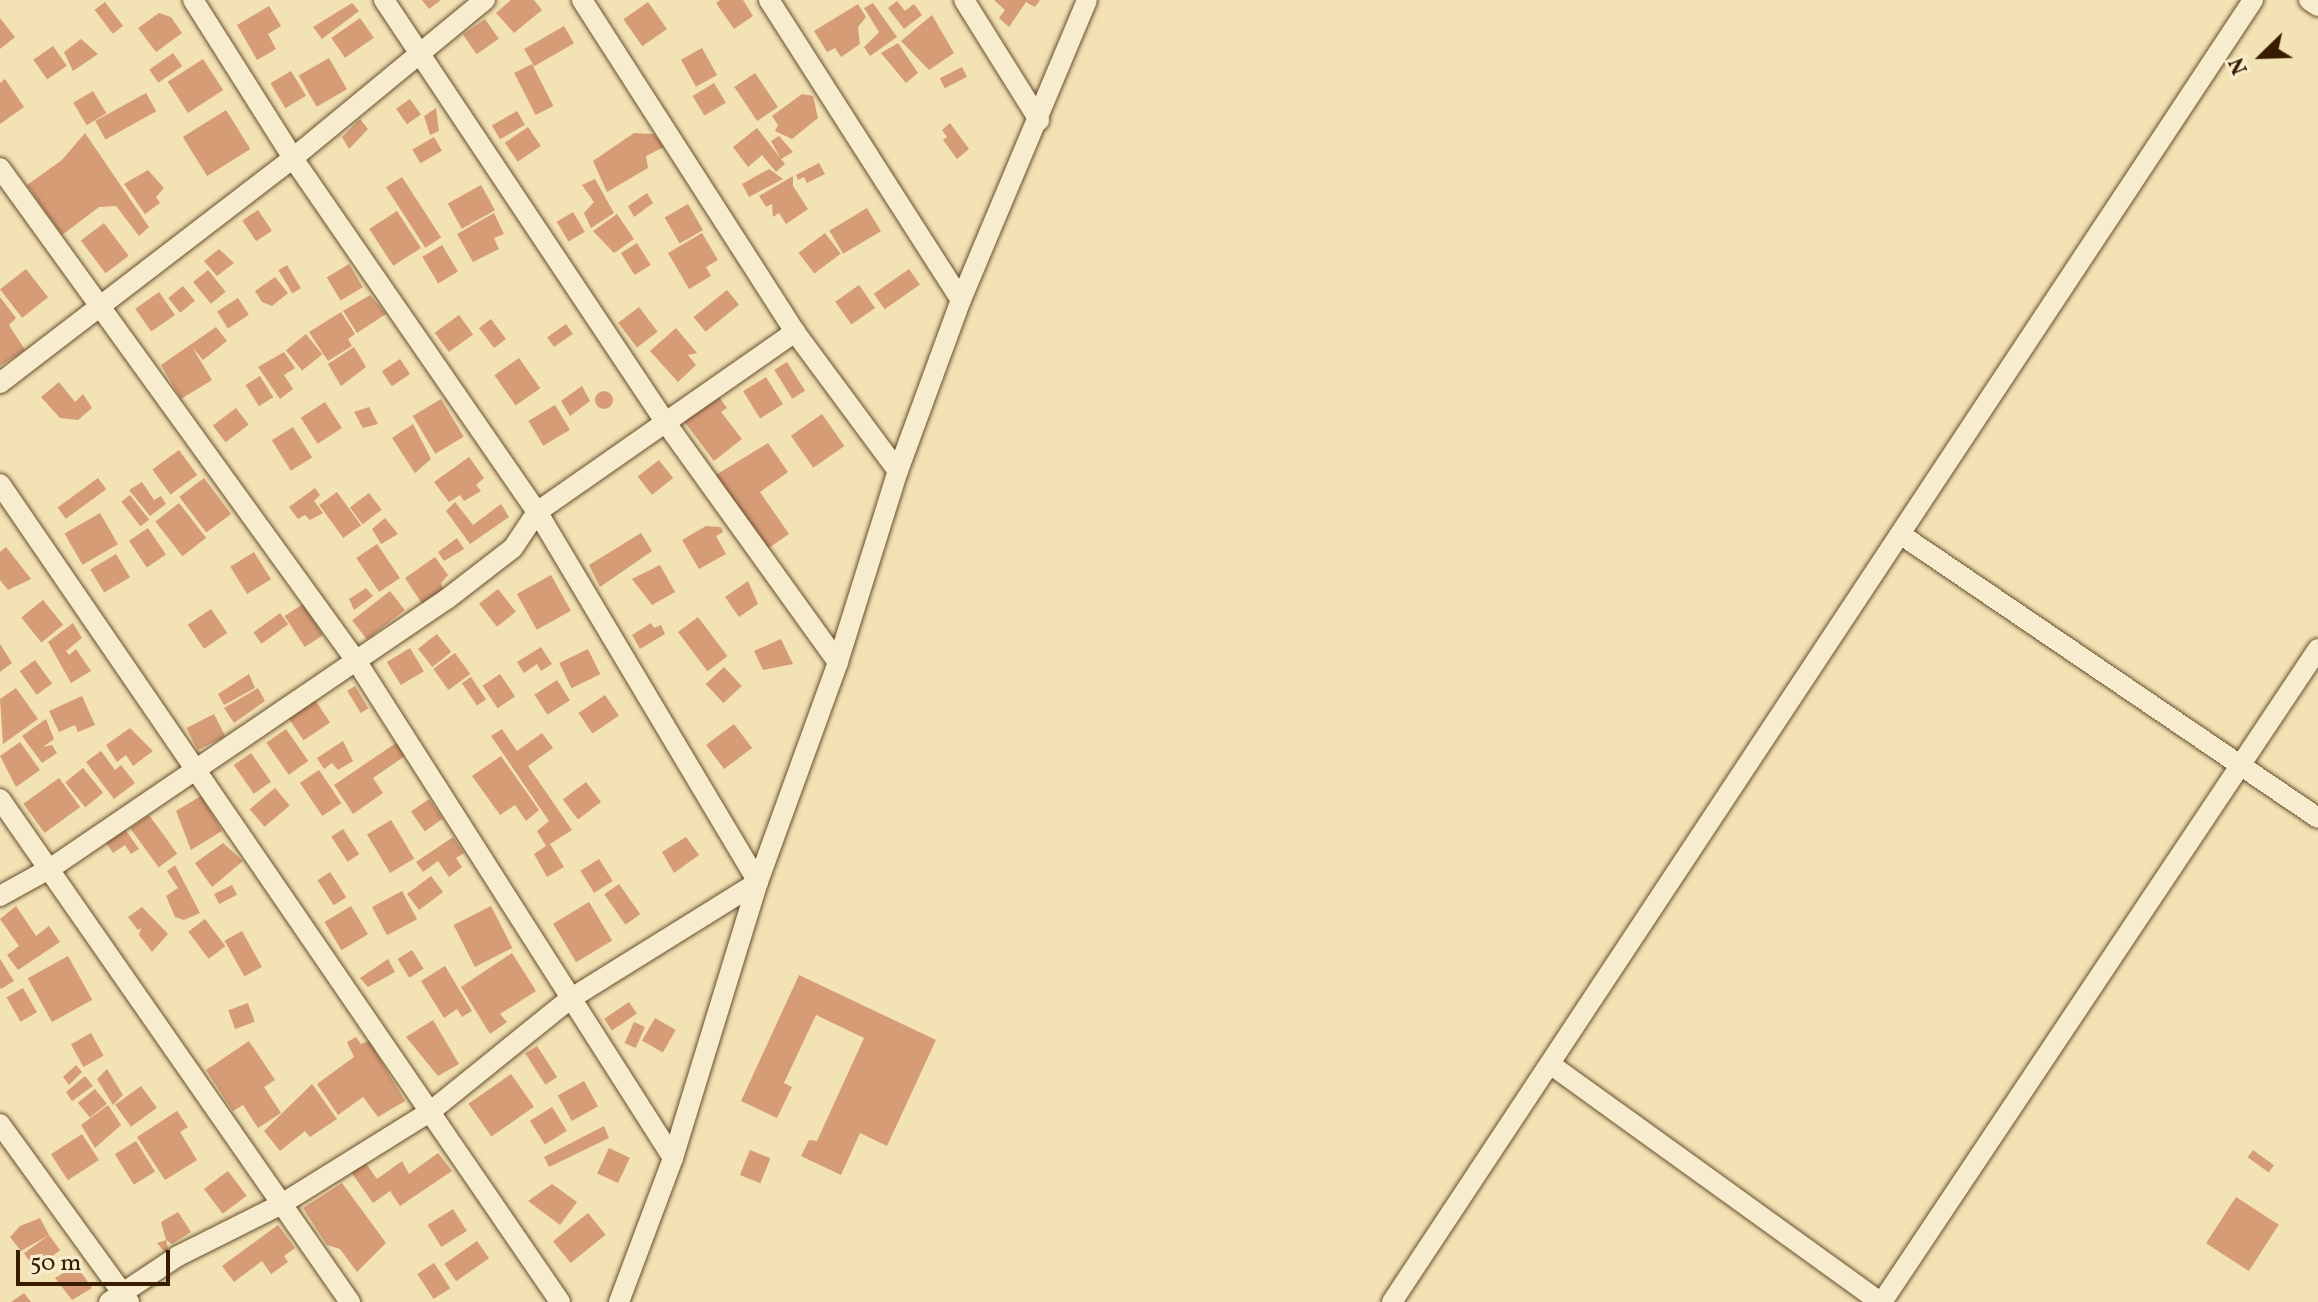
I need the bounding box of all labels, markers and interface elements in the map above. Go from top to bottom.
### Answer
north arrow [2222,16,2302,96]
text: N [2222,52,2257,79]
scale bar [20,1234,174,1284]
text: 50 m [30,1247,82,1281]

